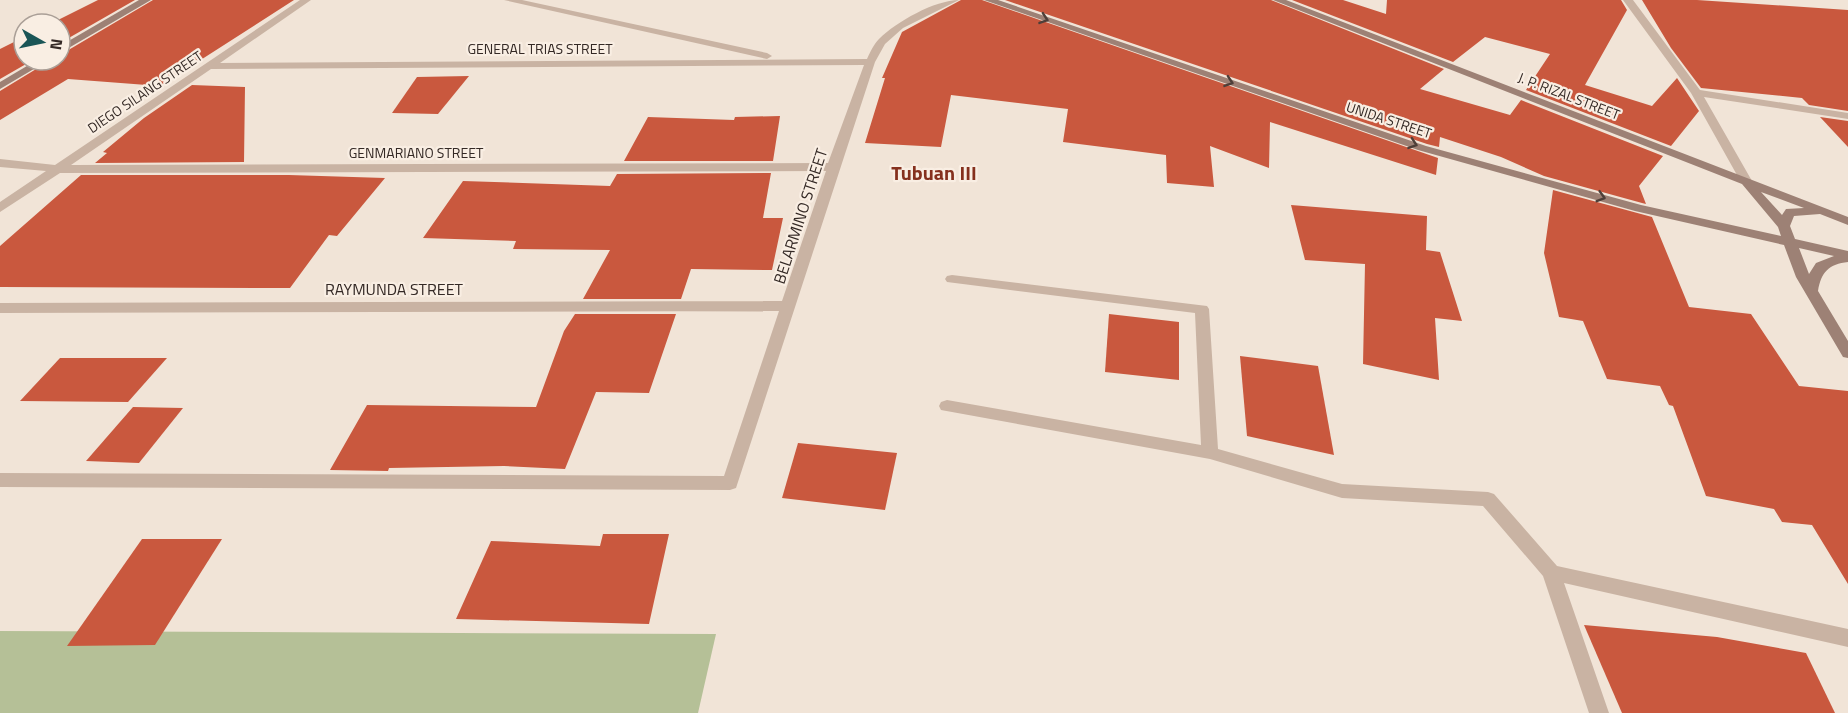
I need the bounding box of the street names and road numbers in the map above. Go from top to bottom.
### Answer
street label: GENERAL TRIAS STREET [468,38,613,59]
street label: DIEGO SILANG STREET [83,45,207,138]
street label: J. P. RIZAL STREET [1515,66,1624,125]
street label: UNIDA STREET [1344,96,1435,143]
street label: GENMARIANO STREET [349,142,484,163]
street label: BELARMINO STREET [767,145,833,287]
street label: RAYMUNDA STREET [325,277,464,301]

